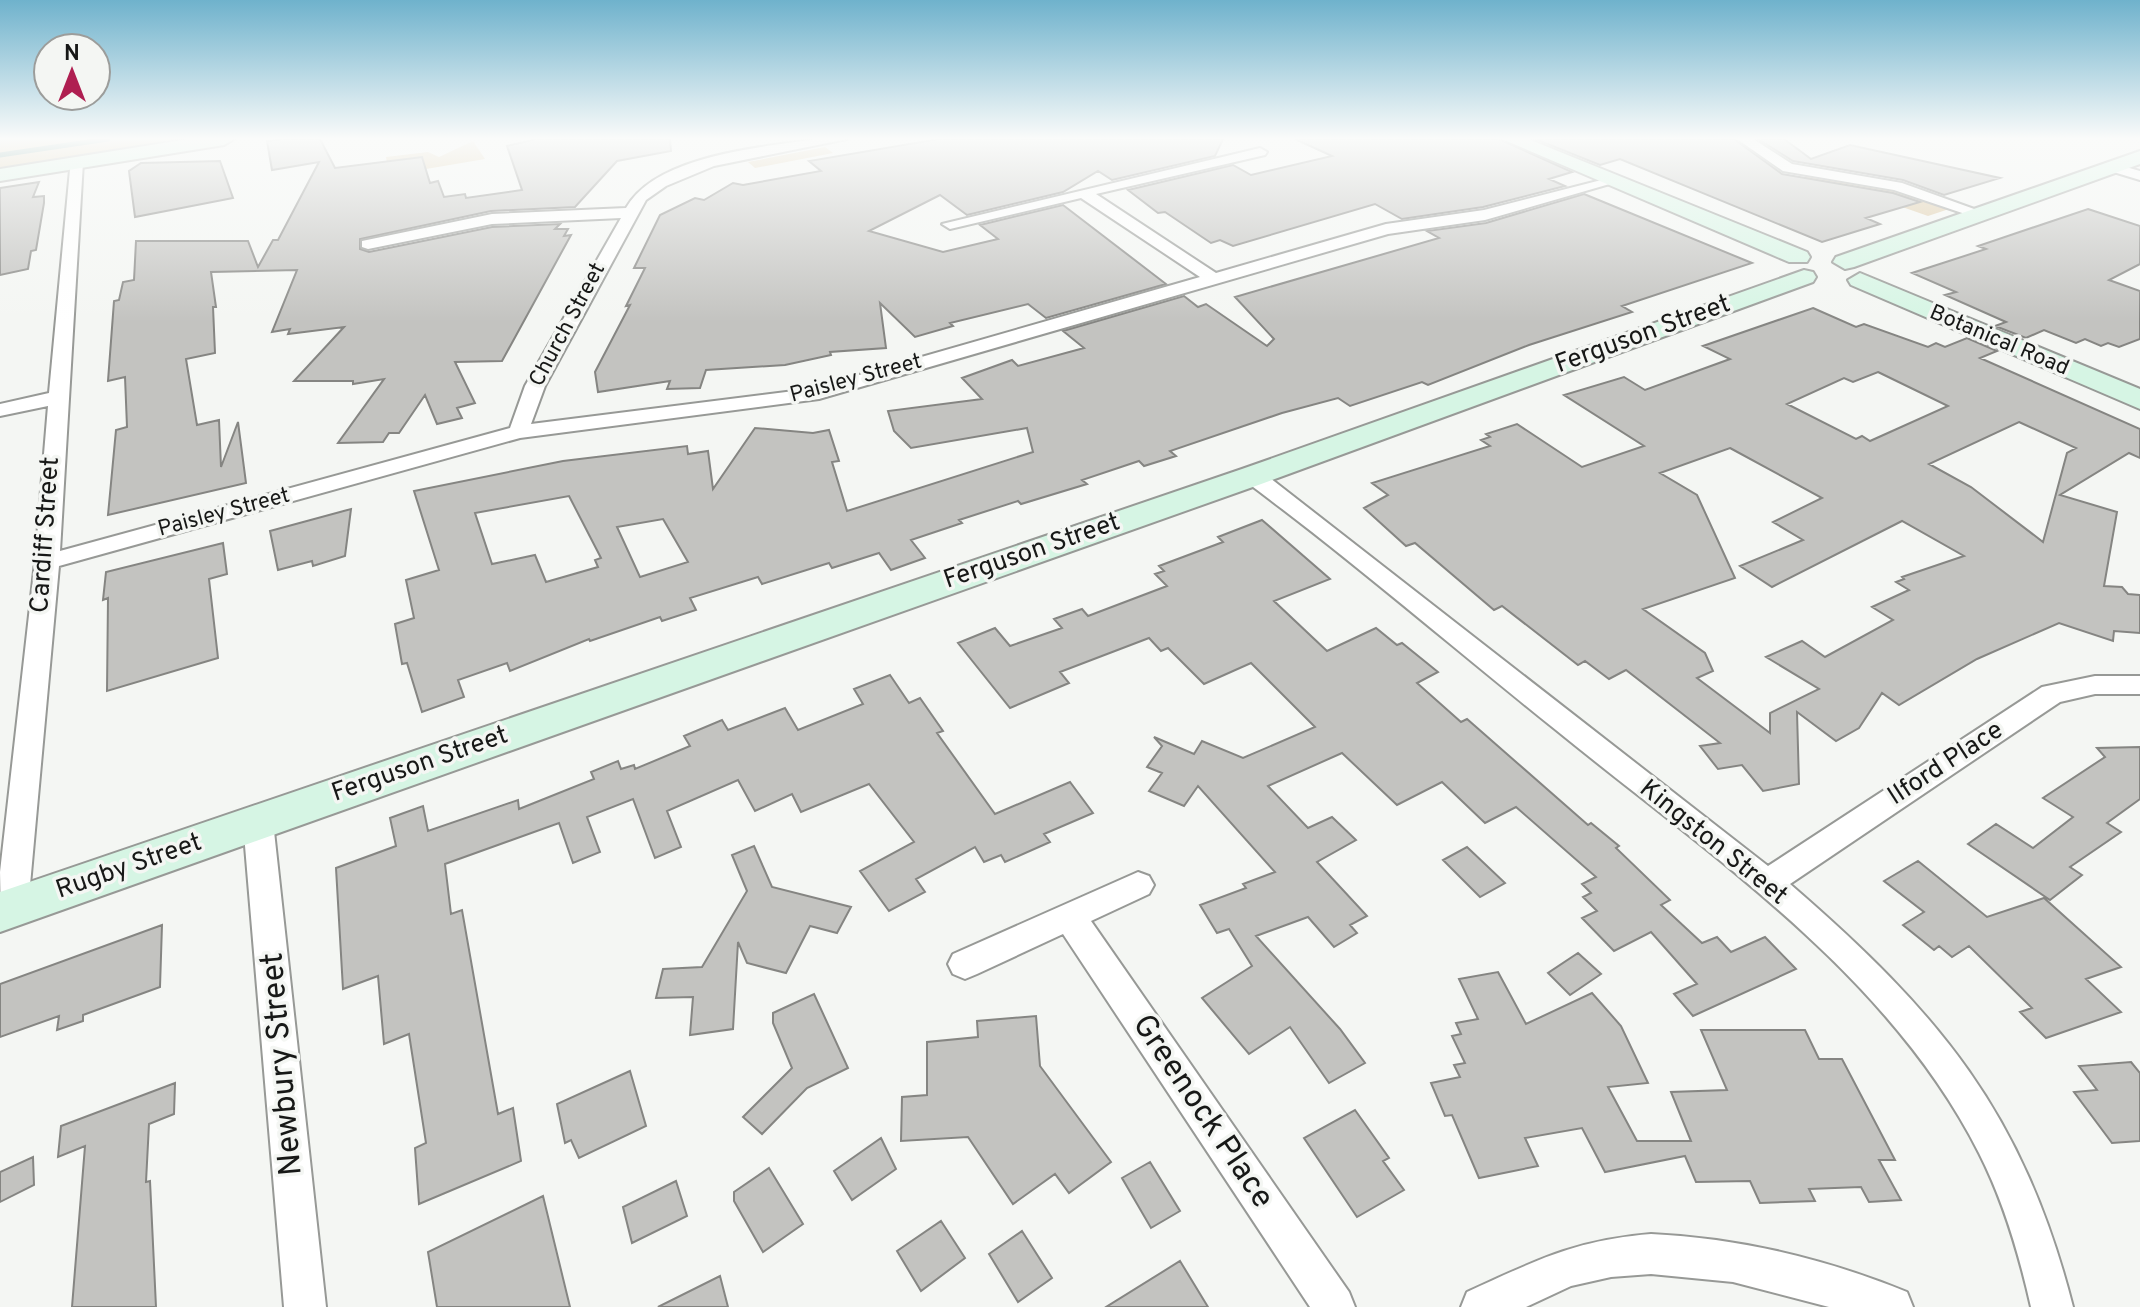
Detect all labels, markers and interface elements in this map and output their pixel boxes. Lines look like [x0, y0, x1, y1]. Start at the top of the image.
north arrow [32, 32, 112, 112]
text: N [64, 41, 80, 68]
street label: Church Street [524, 258, 612, 392]
street label: Ferguson Street [1551, 288, 1735, 382]
street label: Botanical Road [1925, 299, 2073, 383]
street label: Paisley Street [787, 348, 925, 410]
street label: Cardiff Street [24, 456, 68, 614]
street label: Paisley Street [155, 482, 293, 544]
street label: Ferguson Street [940, 506, 1124, 598]
street label: Ilford Place [1882, 714, 2010, 814]
street label: Ferguson Street [328, 719, 512, 811]
street label: Kingston Street [1632, 773, 1794, 913]
street label: Rugby Street [52, 827, 206, 907]
street label: Newbury Street [253, 951, 313, 1177]
street label: Greenock Place [1122, 1007, 1282, 1217]

